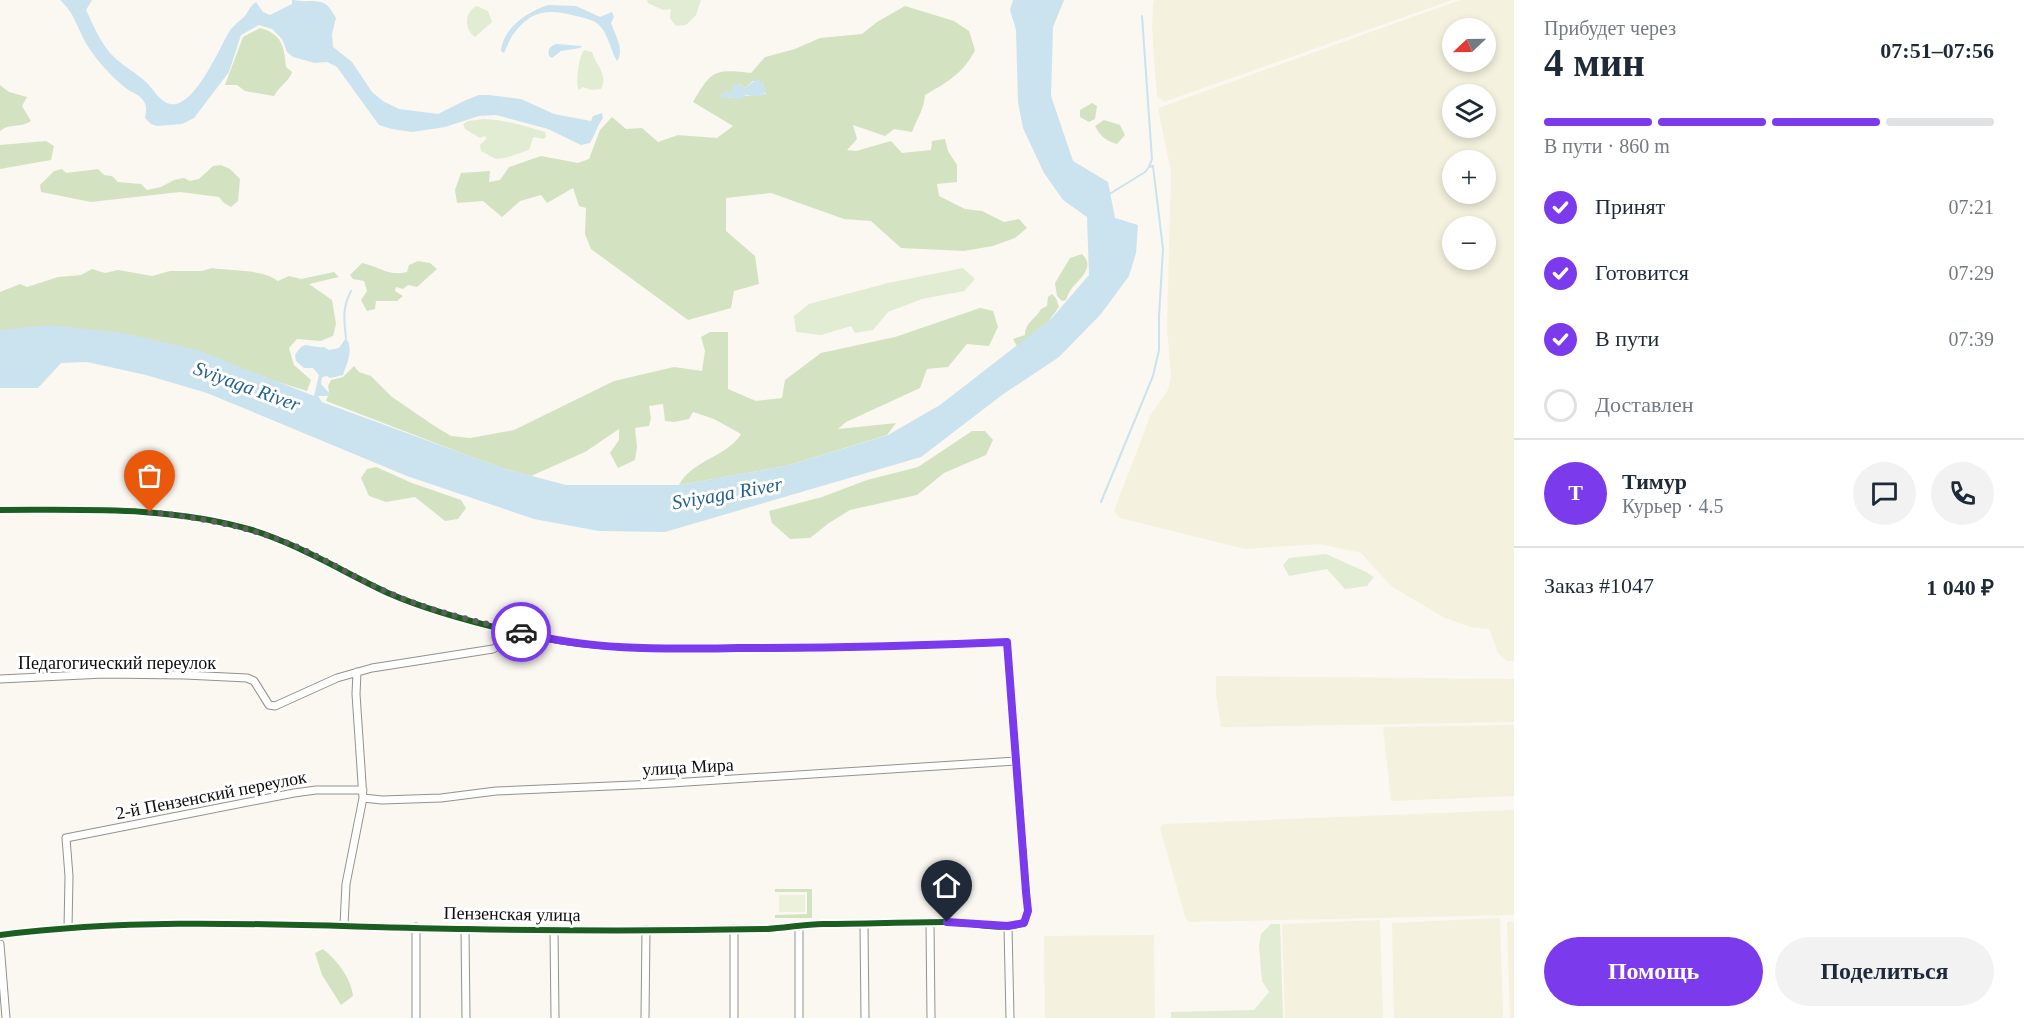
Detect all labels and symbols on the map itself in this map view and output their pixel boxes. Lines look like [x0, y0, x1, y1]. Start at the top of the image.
north arrow [1442, 18, 1496, 72]
water label: Sviyaga River [190, 357, 303, 416]
pin [124, 450, 175, 512]
water label: Sviyaga River [670, 472, 784, 515]
courier [491, 602, 551, 662]
street label: Педагогический переулок [18, 653, 216, 673]
street label: улица Мира [642, 755, 734, 779]
street label: 2-й Пензенский переулок [114, 767, 308, 823]
pin [921, 860, 972, 922]
street label: Пензенская улица [443, 903, 581, 925]

